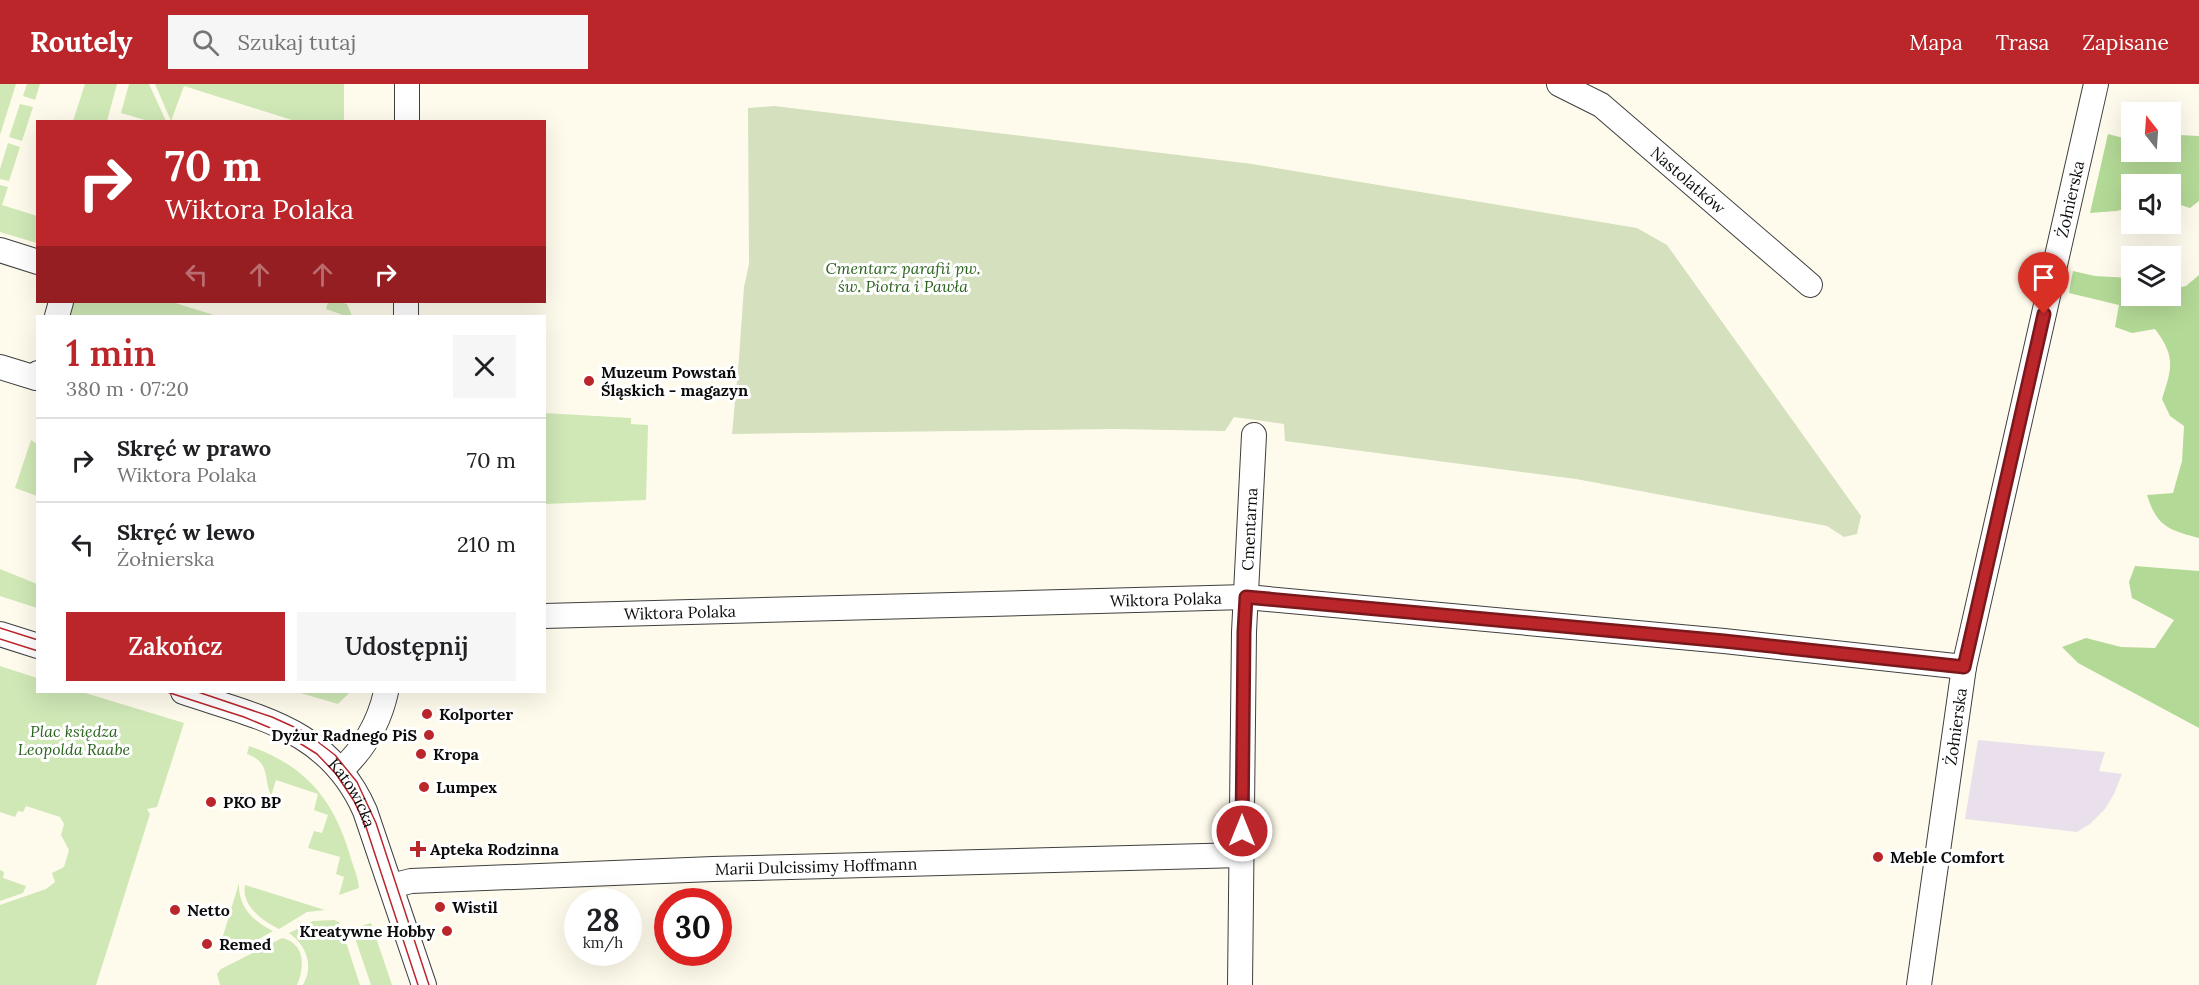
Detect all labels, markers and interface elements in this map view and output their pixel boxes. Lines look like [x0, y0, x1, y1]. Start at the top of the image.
search box [168, 15, 588, 69]
text: Routely [30, 24, 132, 60]
icon: search [189, 26, 222, 59]
text: Szukaj tutaj [237, 28, 356, 56]
text: Mapa [1909, 29, 1963, 56]
text: Trasa [1996, 29, 2049, 56]
text: Zapisane [2082, 29, 2169, 56]
north arrow [2121, 102, 2181, 162]
map controls [2121, 102, 2181, 306]
text: 70 m [165, 139, 261, 193]
street label: Nastolatków [1647, 142, 1730, 218]
icon: right [66, 144, 144, 222]
street label: Żołnierska [2052, 159, 2088, 239]
button: sound [2121, 174, 2181, 234]
text: Wiktora Polaka [165, 192, 354, 226]
button: layers [2121, 246, 2181, 306]
pin [2018, 252, 2069, 314]
icon: left [180, 258, 213, 291]
icon: ahead [243, 258, 276, 291]
icon: ahead [306, 258, 339, 291]
icon: right [369, 258, 402, 291]
park label: Cmentarz parafii pw. św. Piotra i Pawła [826, 258, 980, 296]
icon: arrive [2027, 261, 2060, 294]
text: 1 min [66, 330, 156, 376]
button: close [453, 335, 516, 398]
place label: Muzeum Powstań Śląskich - magazyn [601, 362, 748, 400]
marker: Muzeum Powstań Śląskich - magazyn [582, 374, 596, 388]
text: 380 m · 07:20 [66, 376, 189, 401]
text: Skręć w prawo [117, 434, 271, 462]
icon: right [66, 444, 99, 477]
text: 70 m [467, 446, 516, 474]
text: Wiktora Polaka [117, 462, 257, 487]
street label: Cmentarna [1237, 487, 1261, 571]
text: Skręć w lewo [117, 518, 255, 546]
icon: left [66, 528, 99, 561]
text: 210 m [457, 530, 516, 558]
text: Żołnierska [117, 546, 215, 571]
street label: Wiktora Polaka [1109, 588, 1222, 611]
street label: Wiktora Polaka [624, 601, 736, 624]
button: Zakończ [66, 612, 285, 681]
button: Udostępnij [297, 612, 516, 681]
street label: Żołnierska [1940, 687, 1971, 767]
place label: Kolporter [439, 704, 513, 724]
marker: Kolporter [420, 707, 434, 721]
park label: Plac księdza Leopolda Raabe [18, 721, 131, 759]
place label: Dyżur Radnego PiS [271, 725, 417, 745]
marker: Dyżur Radnego PiS [422, 728, 436, 742]
place label: Kropa [433, 744, 480, 764]
marker: Kropa [414, 747, 428, 761]
street label: Katowicka [324, 754, 380, 830]
place label: Lumpex [436, 777, 497, 797]
marker: Lumpex [417, 780, 431, 794]
place label: PKO BP [223, 792, 281, 812]
marker: PKO BP [204, 795, 218, 809]
position arrow [1210, 799, 1274, 863]
place label: Apteka Rodzinna [430, 839, 560, 859]
marker: Apteka Rodzinna [411, 842, 425, 856]
place label: Meble Comfort [1890, 847, 2005, 867]
marker: Meble Comfort [1871, 850, 1885, 864]
street label: Marii Dulcissimy Hoffmann [715, 854, 918, 879]
speed limit sign: 30 [654, 888, 732, 966]
place label: Wistil [452, 897, 498, 917]
place label: Netto [187, 900, 230, 920]
marker: Wistil [433, 900, 447, 914]
text: 28 [586, 901, 620, 939]
marker: Netto [168, 903, 182, 917]
place label: Kreatywne Hobby [299, 921, 435, 941]
marker: Kreatywne Hobby [440, 924, 454, 938]
text: km/h [583, 933, 623, 952]
place label: Remed [219, 934, 272, 954]
marker: Remed [200, 937, 214, 951]

